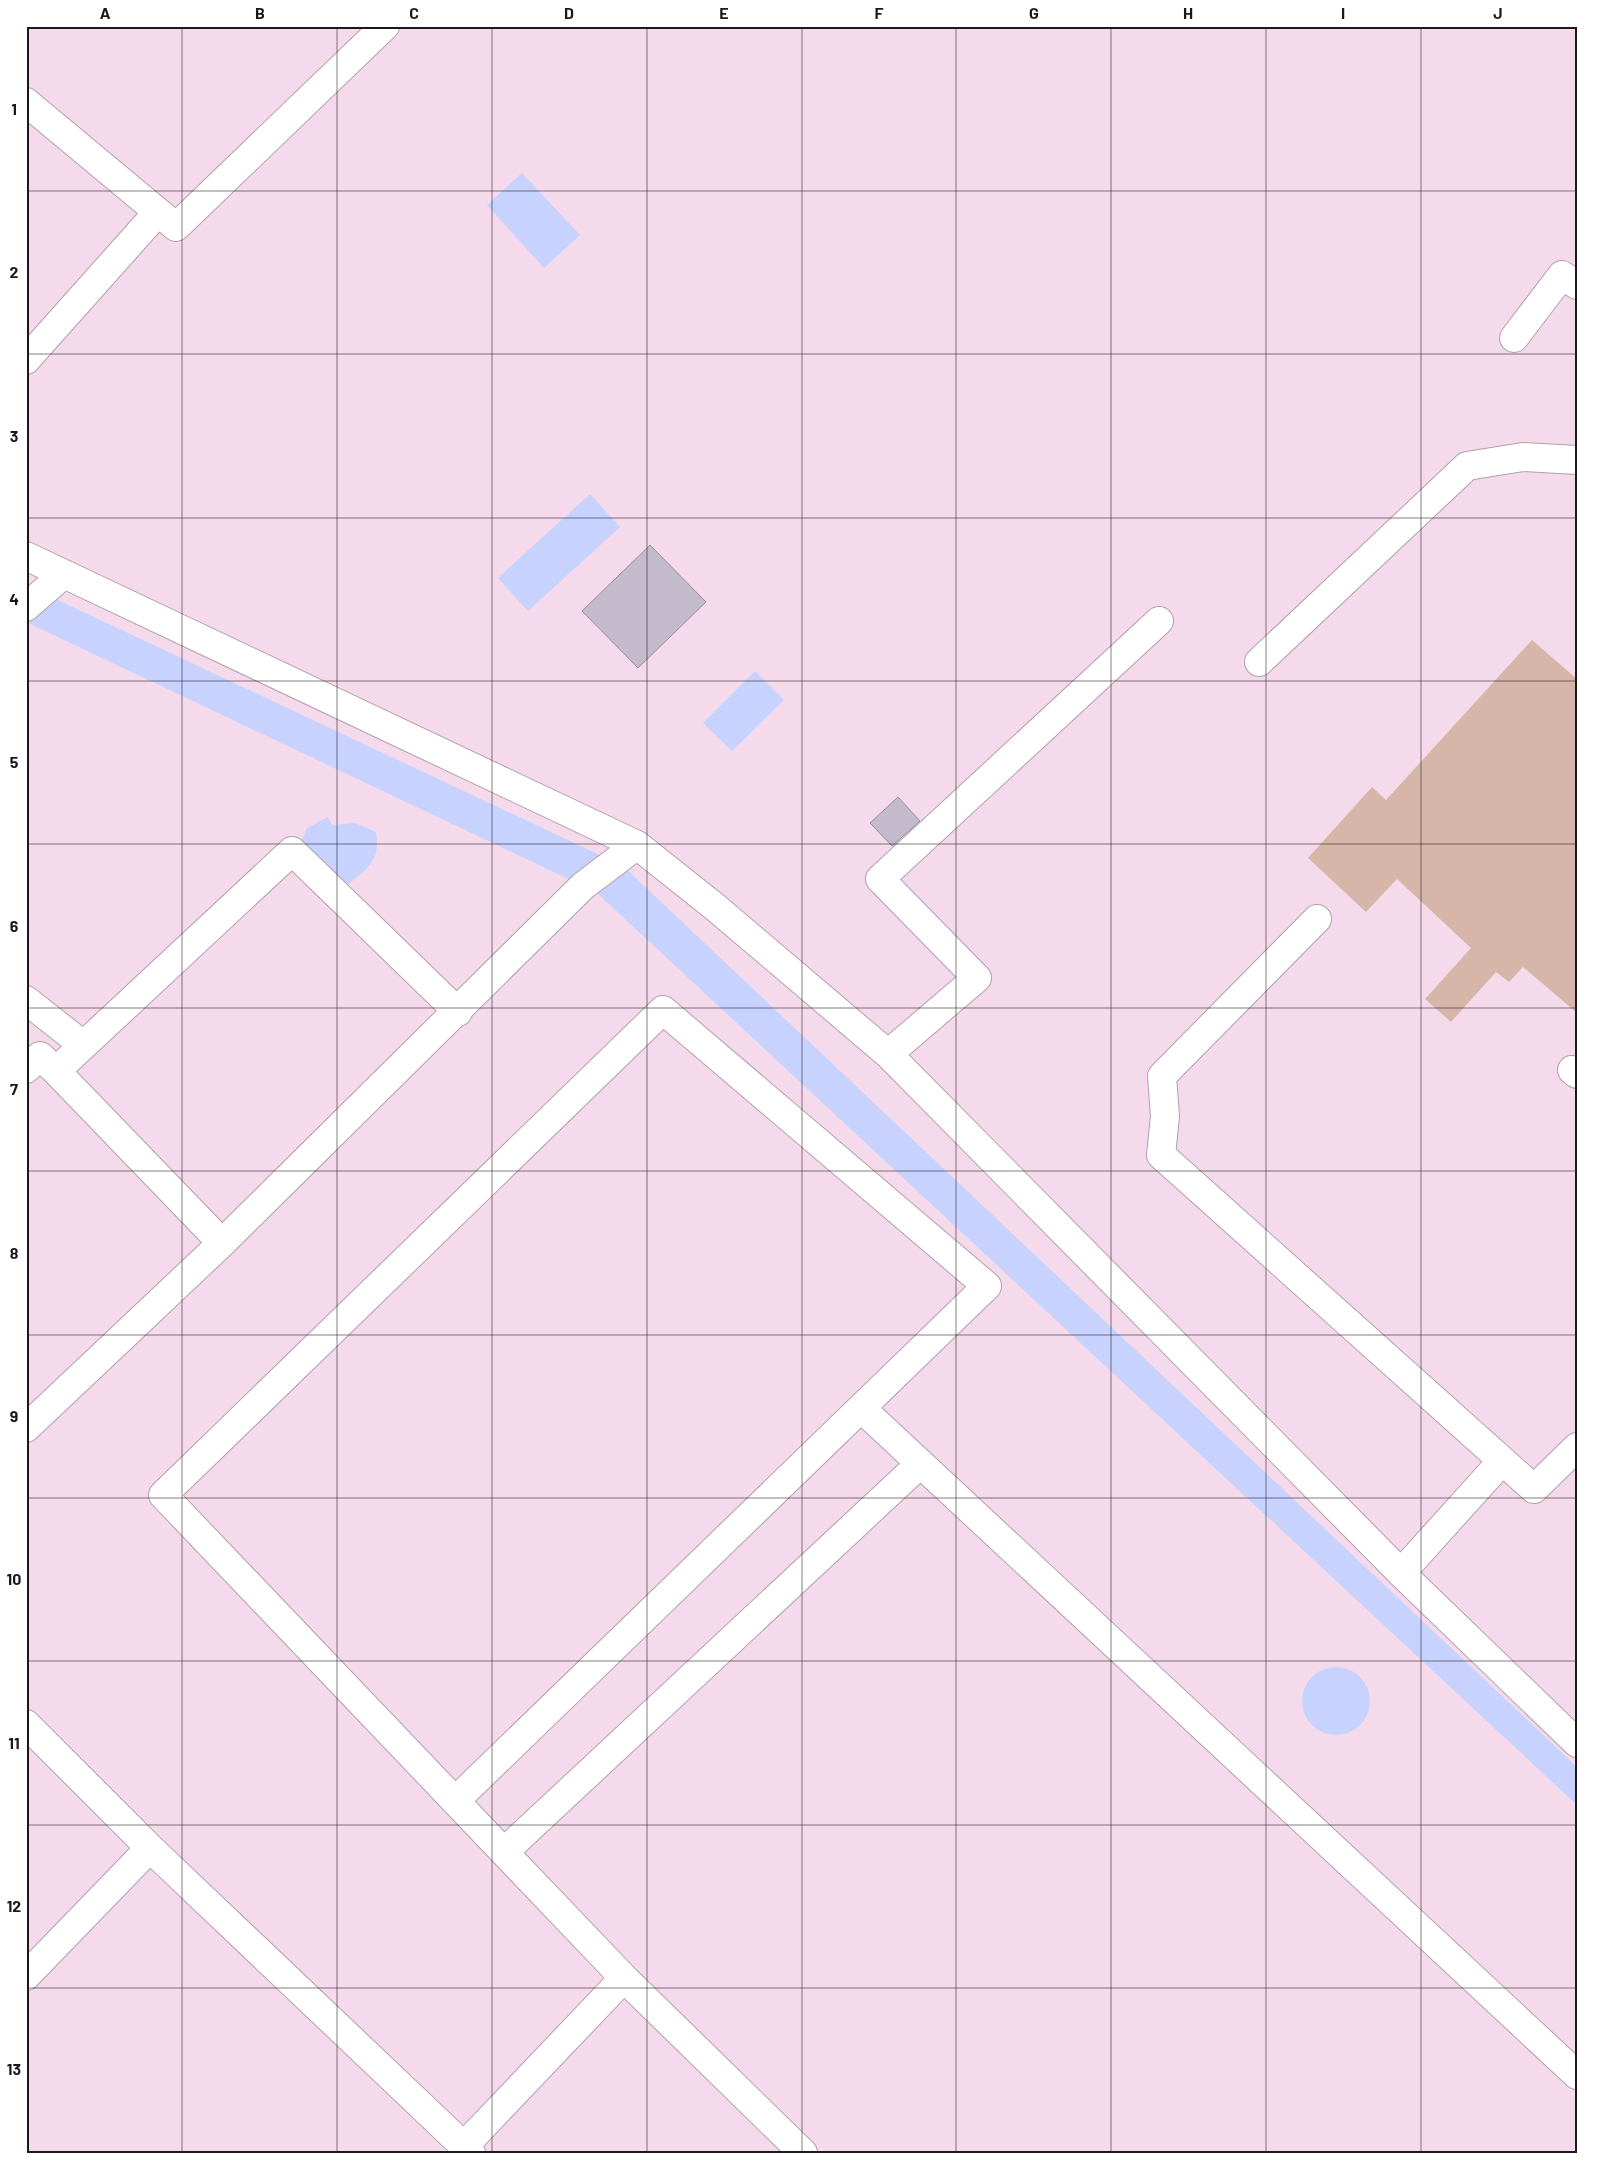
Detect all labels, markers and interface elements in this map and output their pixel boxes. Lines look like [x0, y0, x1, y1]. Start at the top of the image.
text: A [100, 3, 111, 22]
text: B [255, 3, 265, 22]
text: C [409, 3, 419, 22]
text: D [564, 3, 574, 22]
text: E [719, 3, 729, 22]
text: F [875, 3, 884, 22]
text: G [1029, 3, 1039, 22]
text: H [1183, 3, 1193, 22]
text: I [1341, 3, 1345, 22]
text: J [1493, 3, 1503, 22]
text: 1 [11, 99, 17, 118]
text: 2 [10, 262, 19, 281]
text: 3 [10, 426, 18, 445]
text: 4 [9, 589, 19, 608]
text: 5 [10, 752, 19, 771]
text: 6 [10, 916, 19, 935]
text: 7 [10, 1079, 18, 1098]
text: 8 [10, 1243, 19, 1262]
text: 9 [10, 1406, 18, 1425]
text: 10 [7, 1569, 21, 1588]
text: 11 [8, 1733, 20, 1752]
text: 12 [7, 1896, 21, 1915]
text: 13 [7, 2059, 21, 2078]

